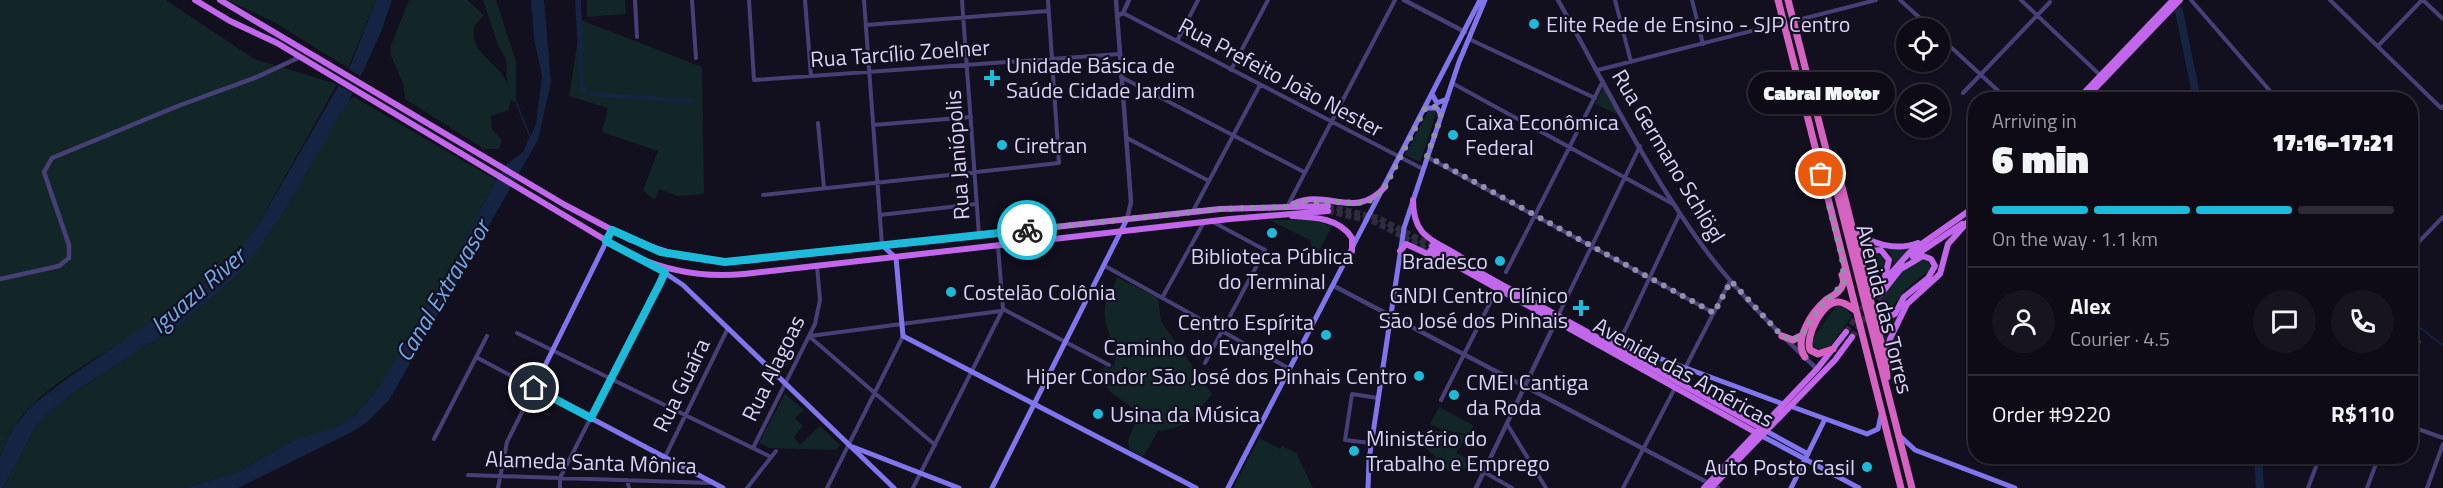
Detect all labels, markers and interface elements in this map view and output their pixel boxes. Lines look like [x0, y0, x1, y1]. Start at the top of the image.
place label: Elite Rede de Ensino - SJP Centro [1546, 7, 1850, 41]
street label: Rua Prefeito João Nester [1173, 9, 1390, 146]
marker: Elite Rede de Ensino - SJP Centro [1527, 17, 1541, 31]
map controls [1896, 18, 1950, 138]
button: locate [1896, 18, 1950, 72]
street label: Rua Tarcílio Zoelner [809, 30, 991, 76]
place label: Unidade Básica de Saúde Cidade Jardim [1006, 48, 1195, 107]
street label: Rua Germano Schlögl [1604, 63, 1734, 249]
marker: Unidade Básica de Saúde Cidade Jardim [983, 69, 1001, 87]
callout: Cabral Motor [1748, 72, 1894, 114]
text: Cabral Motor [1763, 77, 1880, 108]
button: layers [1896, 84, 1950, 138]
street label: Rua Janiópolis [936, 89, 978, 221]
place label: Caixa Econômica Federal [1465, 105, 1619, 164]
text: Arriving in [1992, 105, 2077, 136]
text: 17:16–17:21 [2272, 126, 2394, 160]
place label: Ciretran [1014, 128, 1087, 162]
marker: Caixa Econômica Federal [1446, 128, 1460, 142]
text: 6 min [1992, 129, 2089, 188]
marker: Ciretran [995, 138, 1009, 152]
pin [1795, 148, 1846, 199]
icon: bag [1804, 157, 1837, 190]
courier [997, 200, 1057, 260]
water label: Canal Extravasor [386, 210, 500, 368]
icon: bike [1011, 214, 1044, 247]
street label: Avenida das Torres [1848, 221, 1922, 397]
text: On the way · 1.1 km [1992, 223, 2158, 254]
marker: Biblioteca Pública do Terminal [1265, 226, 1279, 240]
water label: Iguazu River [142, 237, 255, 342]
place label: Biblioteca Pública do Terminal [1191, 239, 1353, 298]
place label: Bradesco [1402, 244, 1488, 278]
marker: Bradesco [1493, 254, 1507, 268]
place label: Costelão Colônia [963, 275, 1116, 309]
place label: GNDI Centro Clínico São José dos Pinhais [1379, 278, 1568, 337]
marker: Costelão Colônia [944, 285, 958, 299]
text: Alex [2070, 289, 2111, 323]
button: person [1992, 290, 2055, 353]
button: chat [2253, 290, 2316, 353]
button: phone [2331, 290, 2394, 353]
marker: GNDI Centro Clínico São José dos Pinhais [1572, 299, 1590, 317]
place label: Centro Espírita Caminho do Evangelho [1104, 305, 1314, 364]
street label: Avenida das Américas [1587, 308, 1781, 436]
street label: Rua Alagoas [733, 309, 813, 427]
text: Courier · 4.5 [2070, 323, 2170, 354]
marker: Centro Espírita Caminho do Evangelho [1319, 328, 1333, 342]
street label: Rua Guaíra [644, 332, 718, 438]
place label: Hiper Condor São José dos Pinhais Centro [1026, 359, 1407, 393]
pin [508, 362, 559, 413]
place label: CMEI Cantiga da Roda [1466, 365, 1588, 424]
marker: Hiper Condor São José dos Pinhais Centro [1412, 369, 1426, 383]
icon: home [517, 371, 550, 404]
marker: CMEI Cantiga da Roda [1447, 388, 1461, 402]
place label: Usina da Música [1110, 397, 1260, 431]
text: Order #9220 [1992, 397, 2111, 431]
text: R$110 [2331, 397, 2394, 431]
marker: Usina da Música [1091, 407, 1105, 421]
place label: Ministério do Trabalho e Emprego [1366, 421, 1550, 480]
street label: Alameda Santa Mônica [485, 441, 697, 483]
marker: Ministério do Trabalho e Emprego [1347, 444, 1361, 458]
place label: Auto Posto Casil [1704, 450, 1855, 484]
marker: Auto Posto Casil [1860, 460, 1874, 474]

